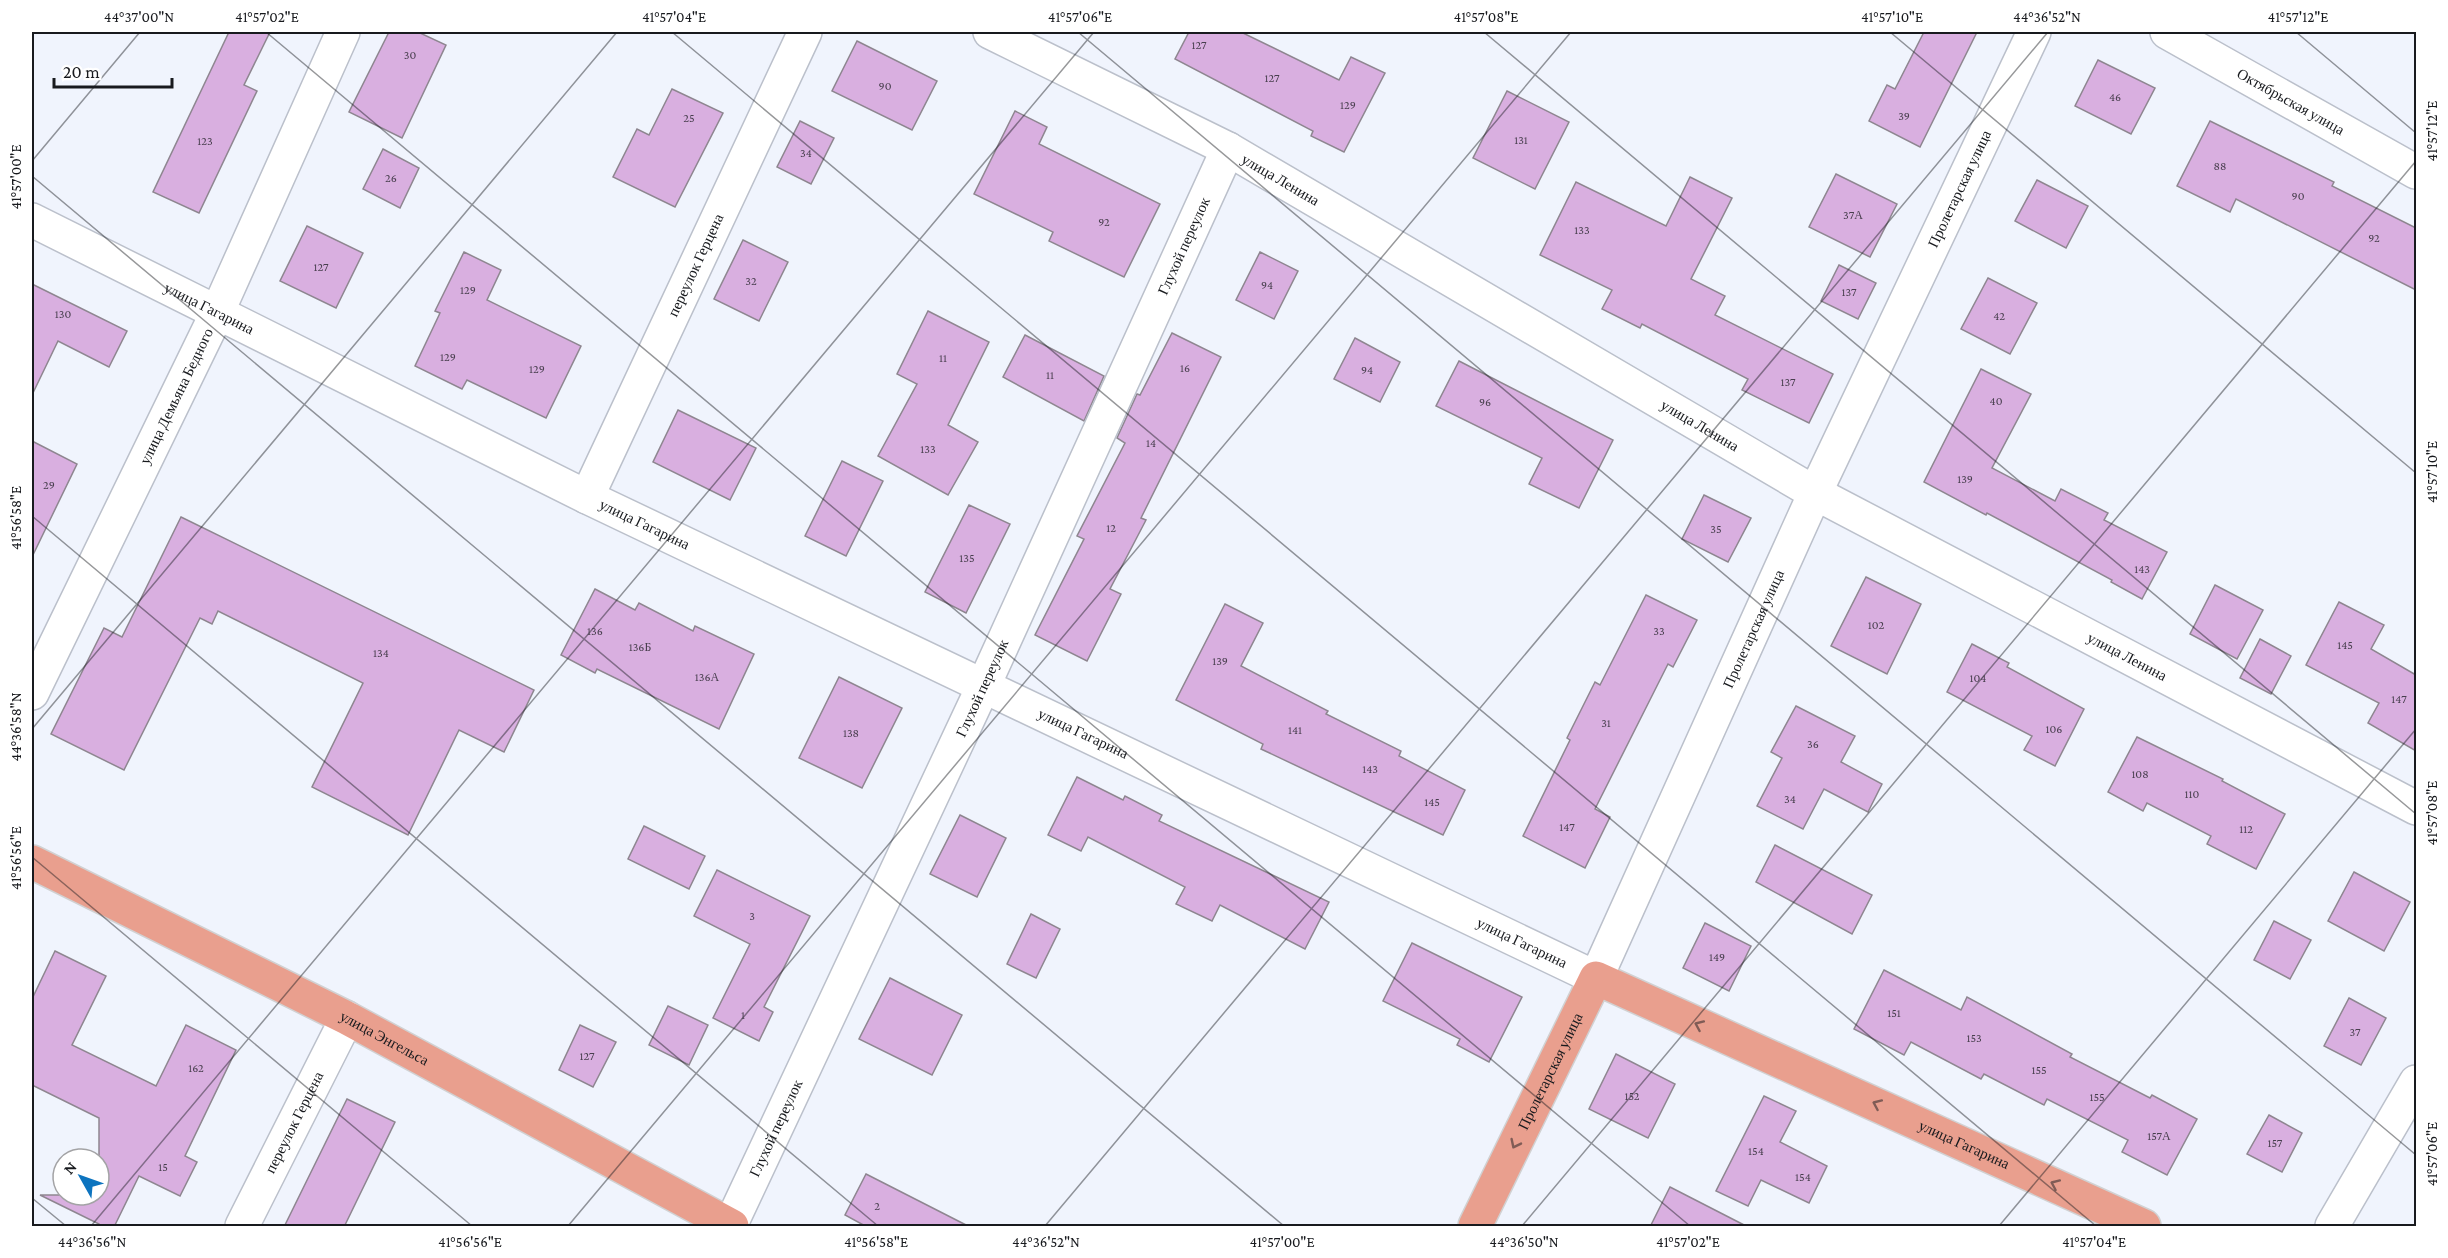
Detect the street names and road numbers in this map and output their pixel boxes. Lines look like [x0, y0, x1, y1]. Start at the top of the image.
street label: Октябрьская улица [2234, 65, 2347, 138]
street label: Пролетарская улица [1925, 127, 1994, 250]
street label: улица Ленина [1239, 151, 1322, 209]
street label: Глухой переулок [1155, 194, 1213, 297]
street label: переулок Герцена [665, 211, 727, 319]
street label: улица Гагарина [162, 279, 257, 338]
street label: улица Демьяна Бедного [137, 326, 216, 467]
street label: улица Ленина [1658, 396, 1742, 455]
street label: улица Гагарина [597, 496, 692, 553]
street label: Пролетарская улица [1720, 567, 1787, 691]
street label: улица Ленина [2085, 629, 2170, 684]
street label: Глухой переулок [953, 636, 1012, 739]
street label: улица Гагарина [1036, 705, 1131, 762]
street label: улица Гагарина [1474, 914, 1570, 971]
street label: улица Энгельса [337, 1008, 432, 1069]
street label: Пролетарская улица [1515, 1010, 1586, 1132]
street label: переулок Герцена [262, 1069, 327, 1176]
street label: Глухой переулок [746, 1076, 806, 1179]
street label: улица Гагарина [1916, 1117, 2012, 1172]

